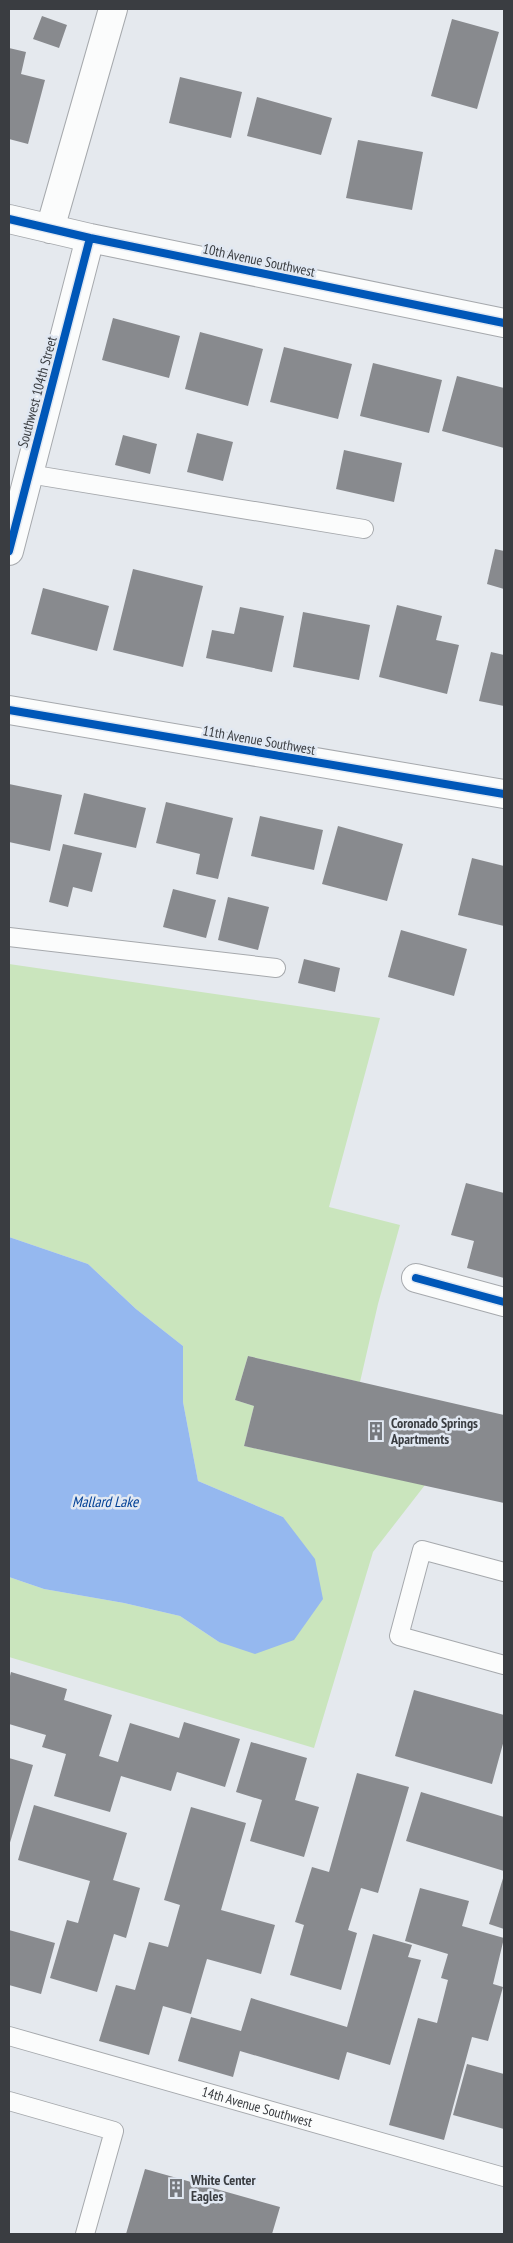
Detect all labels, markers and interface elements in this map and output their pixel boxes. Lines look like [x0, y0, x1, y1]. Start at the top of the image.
street label: 10th Avenue Southwest [201, 239, 317, 281]
street label: Southwest 104th Street [13, 334, 61, 450]
street label: 11th Avenue Southwest [201, 721, 317, 759]
place label: Coronado Springs Apartments [390, 1414, 478, 1448]
building icon: Coronado Springs Apartments [365, 1420, 387, 1442]
water label: Mallard Lake [72, 1492, 139, 1511]
street label: 14th Avenue Southwest [200, 2082, 315, 2131]
place label: White Center Eagles [190, 2171, 257, 2205]
building icon: White Center Eagles [165, 2177, 187, 2199]

